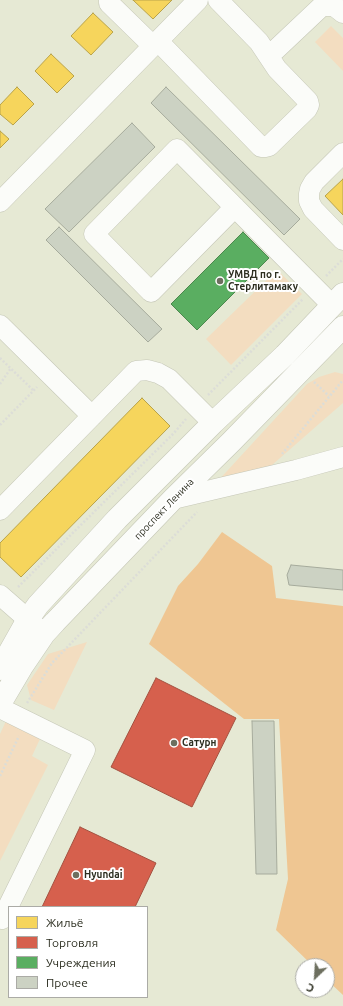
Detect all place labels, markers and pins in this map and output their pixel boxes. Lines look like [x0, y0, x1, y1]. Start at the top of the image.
place label: УМВД по г. Стерлитамаку [228, 269, 298, 292]
marker: УМВД по г. Стерлитамаку [215, 276, 225, 286]
place label: Сатурн [182, 737, 216, 749]
marker: Сатурн [169, 738, 179, 748]
place label: Hyundai [84, 869, 122, 881]
marker: Hyundai [71, 870, 81, 880]

